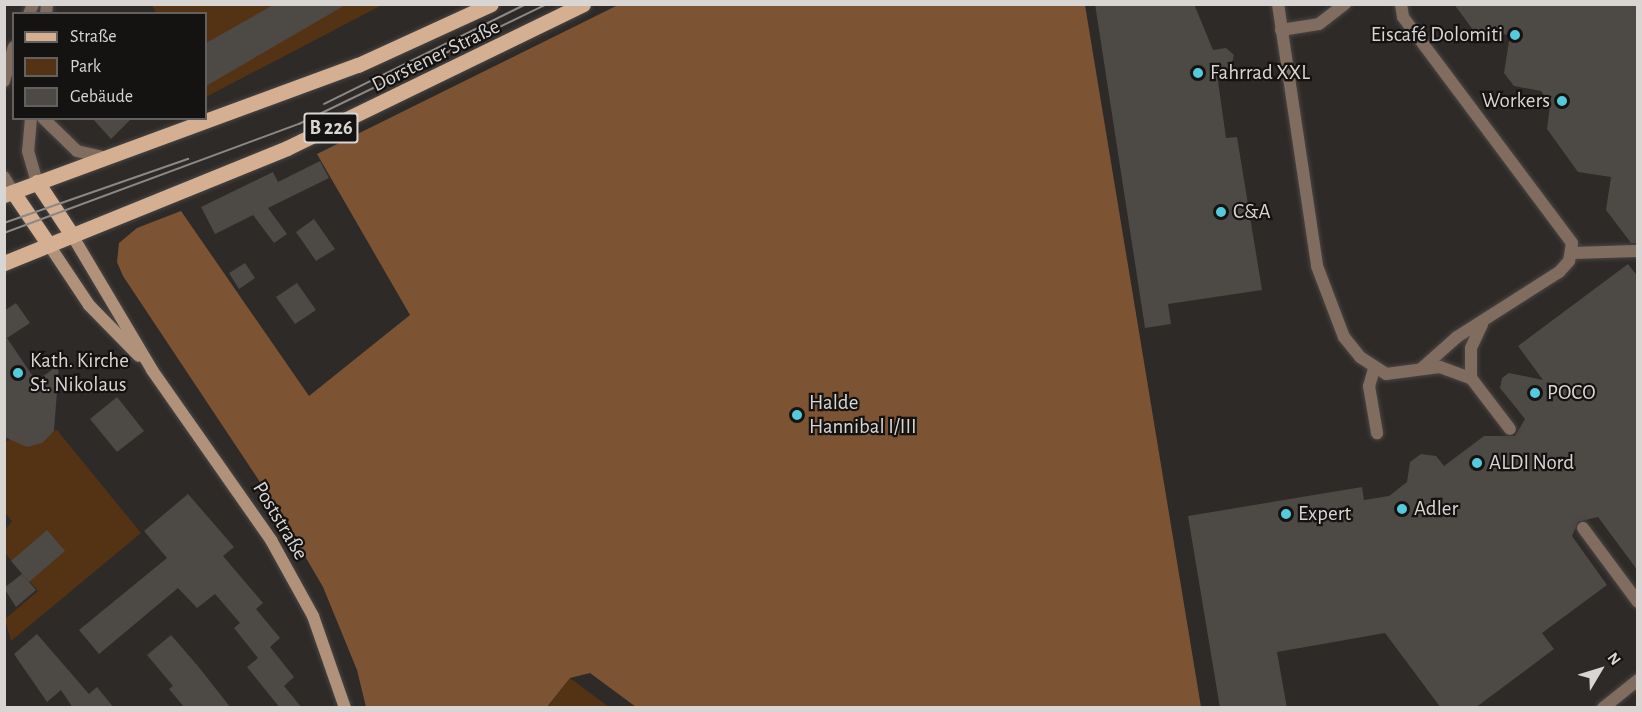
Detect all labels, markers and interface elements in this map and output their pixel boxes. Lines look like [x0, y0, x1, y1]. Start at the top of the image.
legend [12, 12, 207, 120]
street label: Dorstener Straße [368, 14, 504, 98]
place label: Eiscafé Dolomiti [1371, 22, 1503, 48]
text: Straße [70, 28, 116, 46]
marker: Eiscafé Dolomiti [1508, 28, 1522, 42]
text: Park [70, 58, 101, 76]
place label: Fahrrad XXL [1210, 60, 1310, 86]
marker: Fahrrad XXL [1191, 66, 1205, 80]
text: Gebäude [70, 88, 133, 106]
place label: Workers [1482, 88, 1550, 114]
marker: Workers [1555, 94, 1569, 108]
road number: B 226 [302, 111, 360, 145]
place label: C&A [1233, 199, 1271, 225]
marker: C&A [1214, 205, 1228, 219]
place label: Kath. Kirche St. Nikolaus [30, 348, 129, 398]
marker: Kath. Kirche St. Nikolaus [11, 366, 25, 380]
place label: POCO [1547, 380, 1595, 406]
marker: POCO [1528, 386, 1542, 400]
place label: Halde Hannibal I/III [809, 390, 917, 440]
marker: Halde Hannibal I/III [790, 408, 804, 422]
place label: ALDI Nord [1489, 450, 1574, 476]
marker: ALDI Nord [1470, 456, 1484, 470]
street label: Poststraße [247, 477, 313, 565]
place label: Adler [1414, 496, 1458, 522]
place label: Expert [1298, 501, 1351, 527]
marker: Adler [1395, 502, 1409, 516]
marker: Expert [1279, 507, 1293, 521]
north arrow [1570, 640, 1630, 700]
text: N [1604, 650, 1624, 668]

